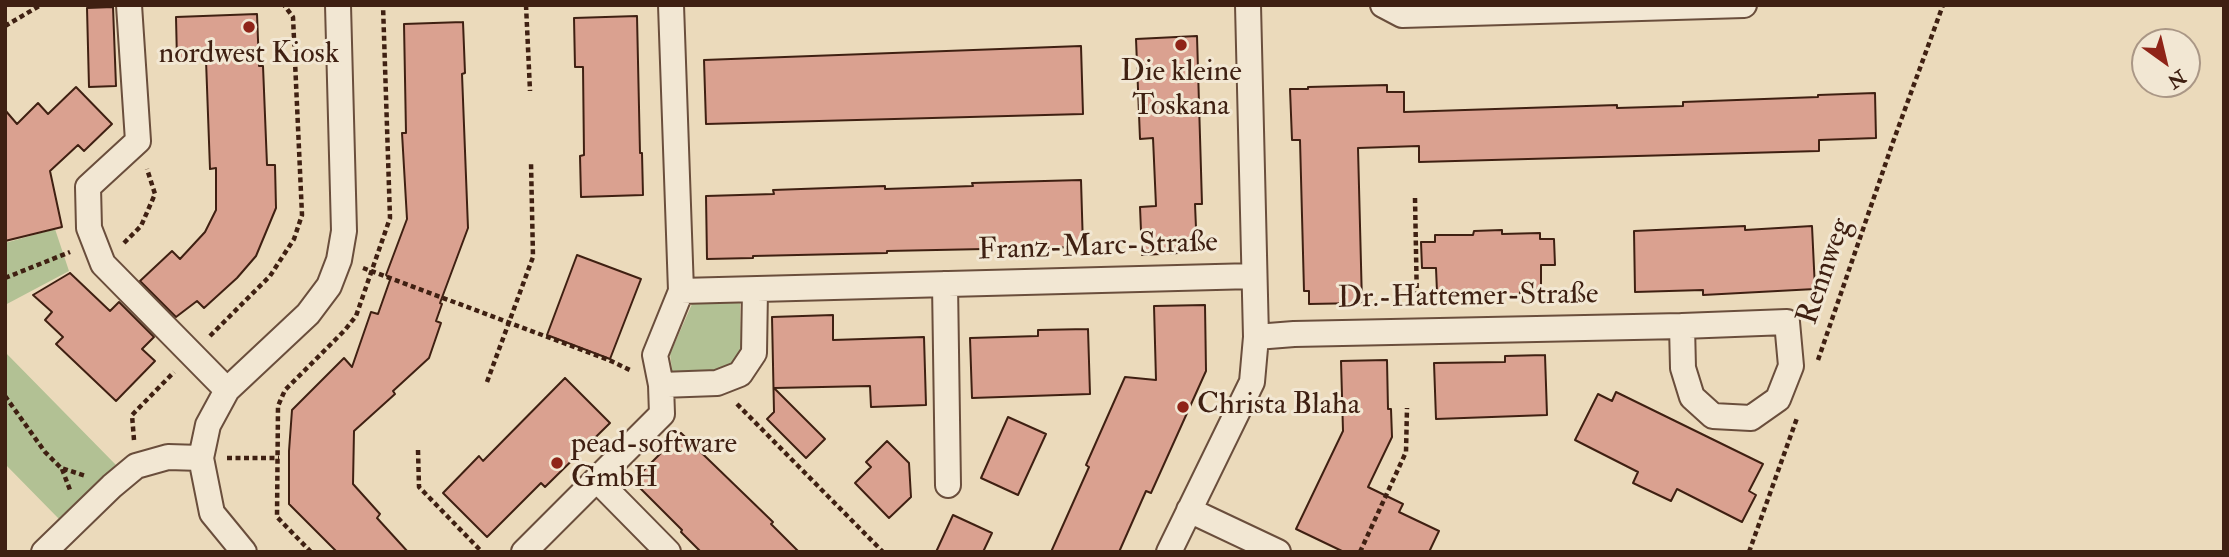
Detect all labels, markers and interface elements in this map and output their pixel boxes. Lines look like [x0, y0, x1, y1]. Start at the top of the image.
marker: nordwest Kiosk [241, 19, 257, 35]
north arrow [2131, 28, 2201, 98]
marker: Die kleine Toskana [1173, 37, 1189, 53]
place label: nordwest Kiosk [159, 38, 339, 74]
place label: Die kleine Toskana [1120, 56, 1242, 126]
text: N [2163, 64, 2190, 93]
street label: Rennweg [1791, 214, 1861, 330]
street label: Franz-Marc-Straße [977, 226, 1219, 270]
street label: Dr.-Hattemer-Straße [1337, 278, 1599, 318]
place label: Christa Blaha [1197, 389, 1360, 425]
marker: Christa Blaha [1175, 399, 1191, 415]
place label: pead-software GmbH [571, 428, 737, 498]
marker: pead-software GmbH [549, 455, 565, 471]

